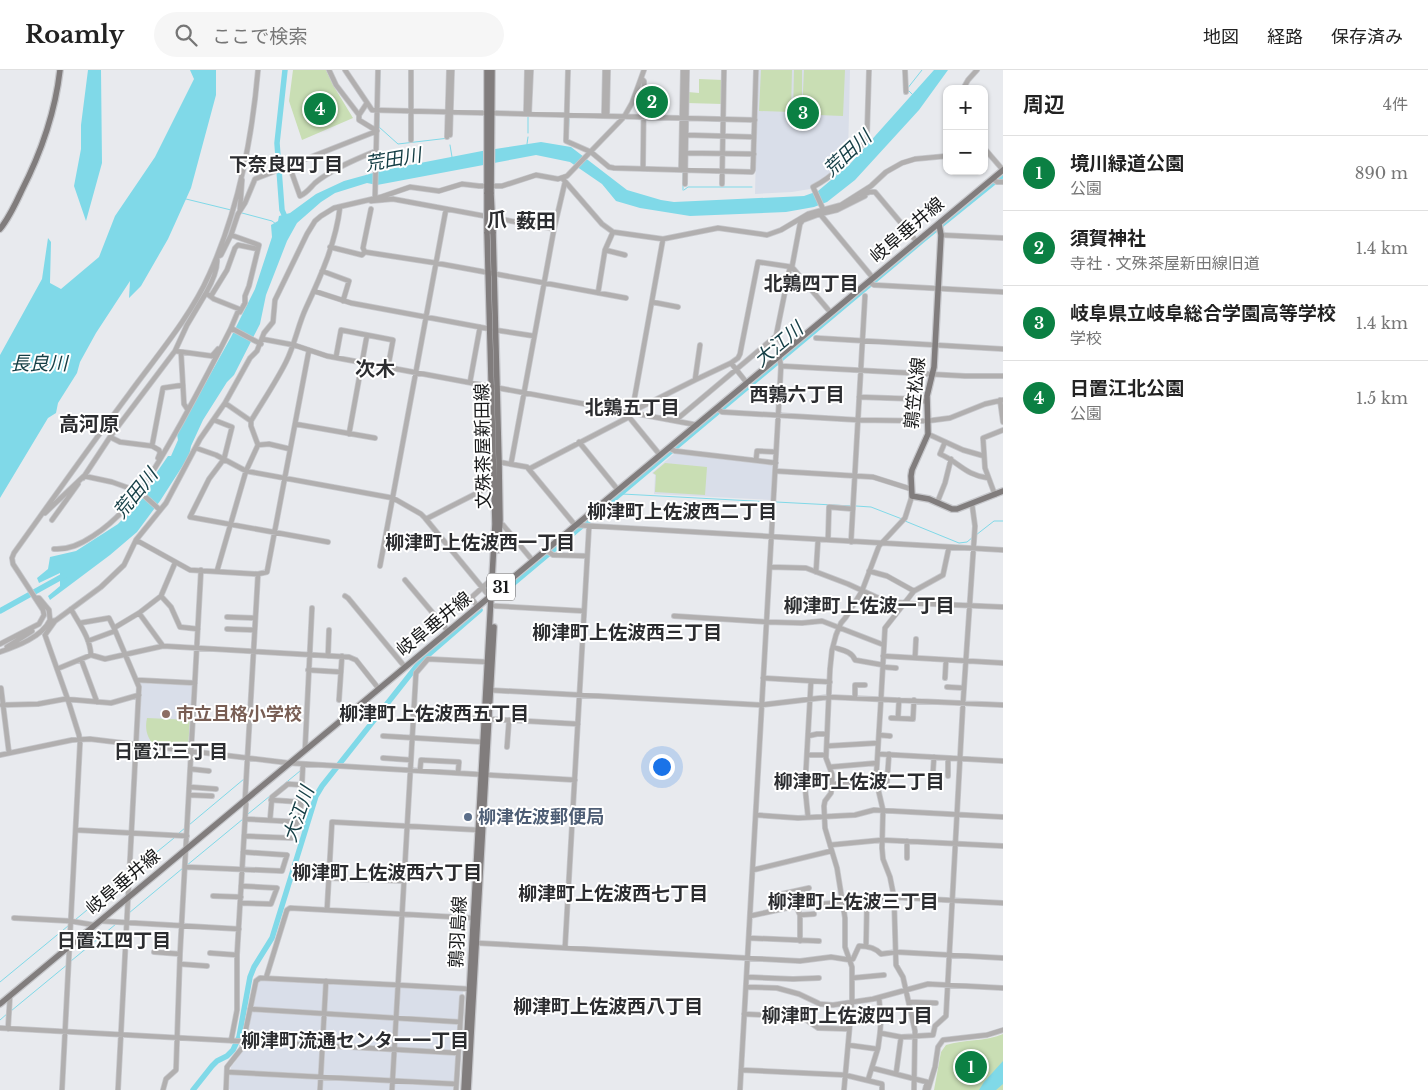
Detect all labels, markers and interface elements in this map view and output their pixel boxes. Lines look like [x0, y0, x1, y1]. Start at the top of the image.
search box [154, 12, 504, 57]
text: Roamly [25, 20, 124, 49]
icon: search [172, 21, 200, 49]
text: ここで検索 [212, 25, 307, 48]
text: 地図 [1203, 26, 1239, 48]
text: 経路 [1267, 26, 1303, 48]
text: 保存済み [1331, 26, 1403, 48]
pin: 2 [636, 83, 668, 121]
map controls [943, 85, 988, 175]
button: + [943, 85, 988, 130]
pin: 4 [304, 90, 336, 128]
text: 周辺 [1023, 92, 1065, 118]
pin: 3 [787, 94, 819, 132]
text: 4件 [1383, 94, 1408, 114]
water label: 荒田川 [819, 124, 877, 181]
button: − [943, 130, 988, 175]
water label: 荒田川 [363, 143, 425, 176]
text: 境川緑道公園 [1070, 152, 1184, 175]
district label: 下奈良四丁目 [229, 153, 343, 176]
text: 1 [1036, 163, 1042, 183]
text: 890 m [1355, 163, 1408, 183]
text: 公園 [1070, 178, 1102, 198]
street label: 岐阜垂井線 [865, 193, 949, 267]
district label: 爪 [487, 207, 507, 231]
district label: 薮田 [516, 209, 556, 233]
text: 須賀神社 [1070, 227, 1146, 250]
text: 2 [1034, 238, 1044, 258]
text: 1.4 km [1356, 238, 1408, 258]
text: 寺社 · 文殊茶屋新田線旧道 [1070, 253, 1260, 273]
district label: 北鶉四丁目 [763, 272, 859, 295]
text: 岐阜県立岐阜総合学園高等学校 [1070, 302, 1336, 325]
text: 3 [1034, 313, 1044, 333]
text: 1.4 km [1356, 313, 1408, 333]
water label: 大江川 [749, 316, 809, 372]
text: 学校 [1070, 328, 1102, 348]
water label: 長良川 [10, 352, 69, 375]
street label: 鶉笠松線 [900, 356, 930, 430]
district label: 次木 [355, 357, 395, 381]
text: 日置江北公園 [1070, 377, 1184, 400]
street label: 文殊茶屋新田線 [471, 383, 495, 509]
district label: 西鶉六丁目 [749, 383, 845, 406]
text: 4 [1034, 388, 1044, 408]
text: 1.5 km [1356, 388, 1408, 408]
district label: 北鶉五丁目 [584, 396, 680, 419]
text: 公園 [1070, 403, 1102, 423]
district label: 高河原 [59, 412, 119, 436]
water label: 荒田川 [109, 462, 164, 523]
district label: 柳津町上佐波西二丁目 [587, 500, 777, 523]
district label: 柳津町上佐波西一丁目 [385, 531, 575, 554]
road number: 31 [487, 574, 515, 600]
street label: 岐阜垂井線 [392, 587, 476, 661]
district label: 柳津町上佐波一丁目 [783, 594, 955, 617]
district label: 柳津町上佐波西三丁目 [532, 621, 722, 644]
district label: 柳津町上佐波西五丁目 [339, 702, 529, 725]
place label: 市立且格小学校 [176, 703, 302, 725]
marker: 市立且格小学校 [160, 708, 172, 720]
district label: 日置江三丁目 [114, 740, 228, 763]
your location [649, 754, 675, 780]
district label: 柳津町上佐波二丁目 [773, 770, 945, 793]
water label: 大江川 [278, 782, 319, 845]
place label: 柳津佐波郵便局 [478, 806, 604, 828]
marker: 柳津佐波郵便局 [462, 811, 474, 823]
street label: 岐阜垂井線 [81, 845, 165, 919]
district label: 柳津町上佐波西六丁目 [292, 861, 482, 884]
district label: 柳津町上佐波西七丁目 [518, 882, 708, 905]
district label: 柳津町上佐波三丁目 [767, 890, 939, 913]
street label: 鶉羽島線 [445, 895, 471, 969]
district label: 日置江四丁目 [57, 929, 171, 952]
district label: 柳津町上佐波西八丁目 [513, 995, 703, 1018]
district label: 柳津町上佐波四丁目 [761, 1004, 933, 1027]
district label: 柳津町流通センター一丁目 [241, 1029, 469, 1052]
pin: 1 [955, 1048, 987, 1086]

